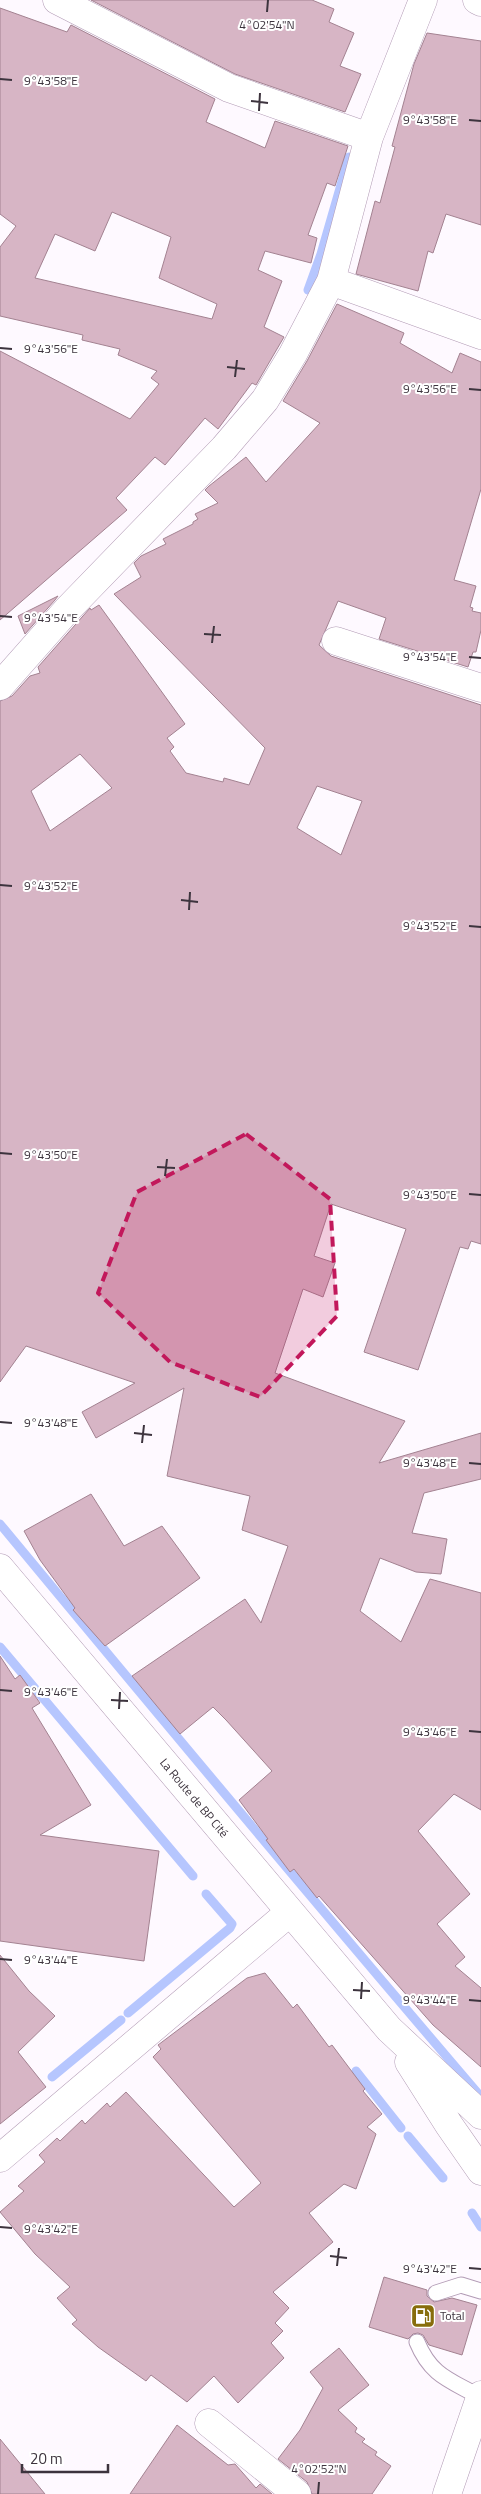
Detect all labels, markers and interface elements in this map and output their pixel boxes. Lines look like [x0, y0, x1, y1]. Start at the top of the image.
text: 4°02'54"N [239, 15, 295, 34]
text: 9°43'58"E [24, 71, 78, 90]
text: 9°43'58"E [403, 110, 457, 129]
text: 9°43'56"E [24, 339, 78, 358]
text: 9°43'56"E [403, 379, 457, 398]
text: 9°43'54"E [24, 608, 78, 627]
text: 9°43'54"E [403, 647, 457, 666]
text: 9°43'52"E [24, 876, 78, 895]
text: 9°43'52"E [403, 916, 457, 935]
text: 9°43'50"E [24, 1145, 78, 1164]
text: 9°43'50"E [403, 1185, 457, 1204]
text: 9°43'48"E [24, 1413, 78, 1432]
text: 9°43'48"E [403, 1453, 457, 1472]
text: 9°43'46"E [24, 1682, 78, 1701]
text: 9°43'46"E [403, 1722, 457, 1741]
street label: La Route de BP Cité [155, 1754, 233, 1842]
text: 9°43'44"E [24, 1950, 78, 1969]
text: 9°43'44"E [403, 1990, 457, 2009]
text: 9°43'42"E [24, 2219, 78, 2238]
text: 9°43'42"E [403, 2259, 457, 2278]
fuel station icon: Total [410, 2303, 436, 2329]
place label: Total [440, 2306, 465, 2325]
scale bar [22, 2442, 109, 2474]
text: 20 m [30, 2447, 63, 2470]
text: 4°02'52"N [291, 2459, 347, 2478]

